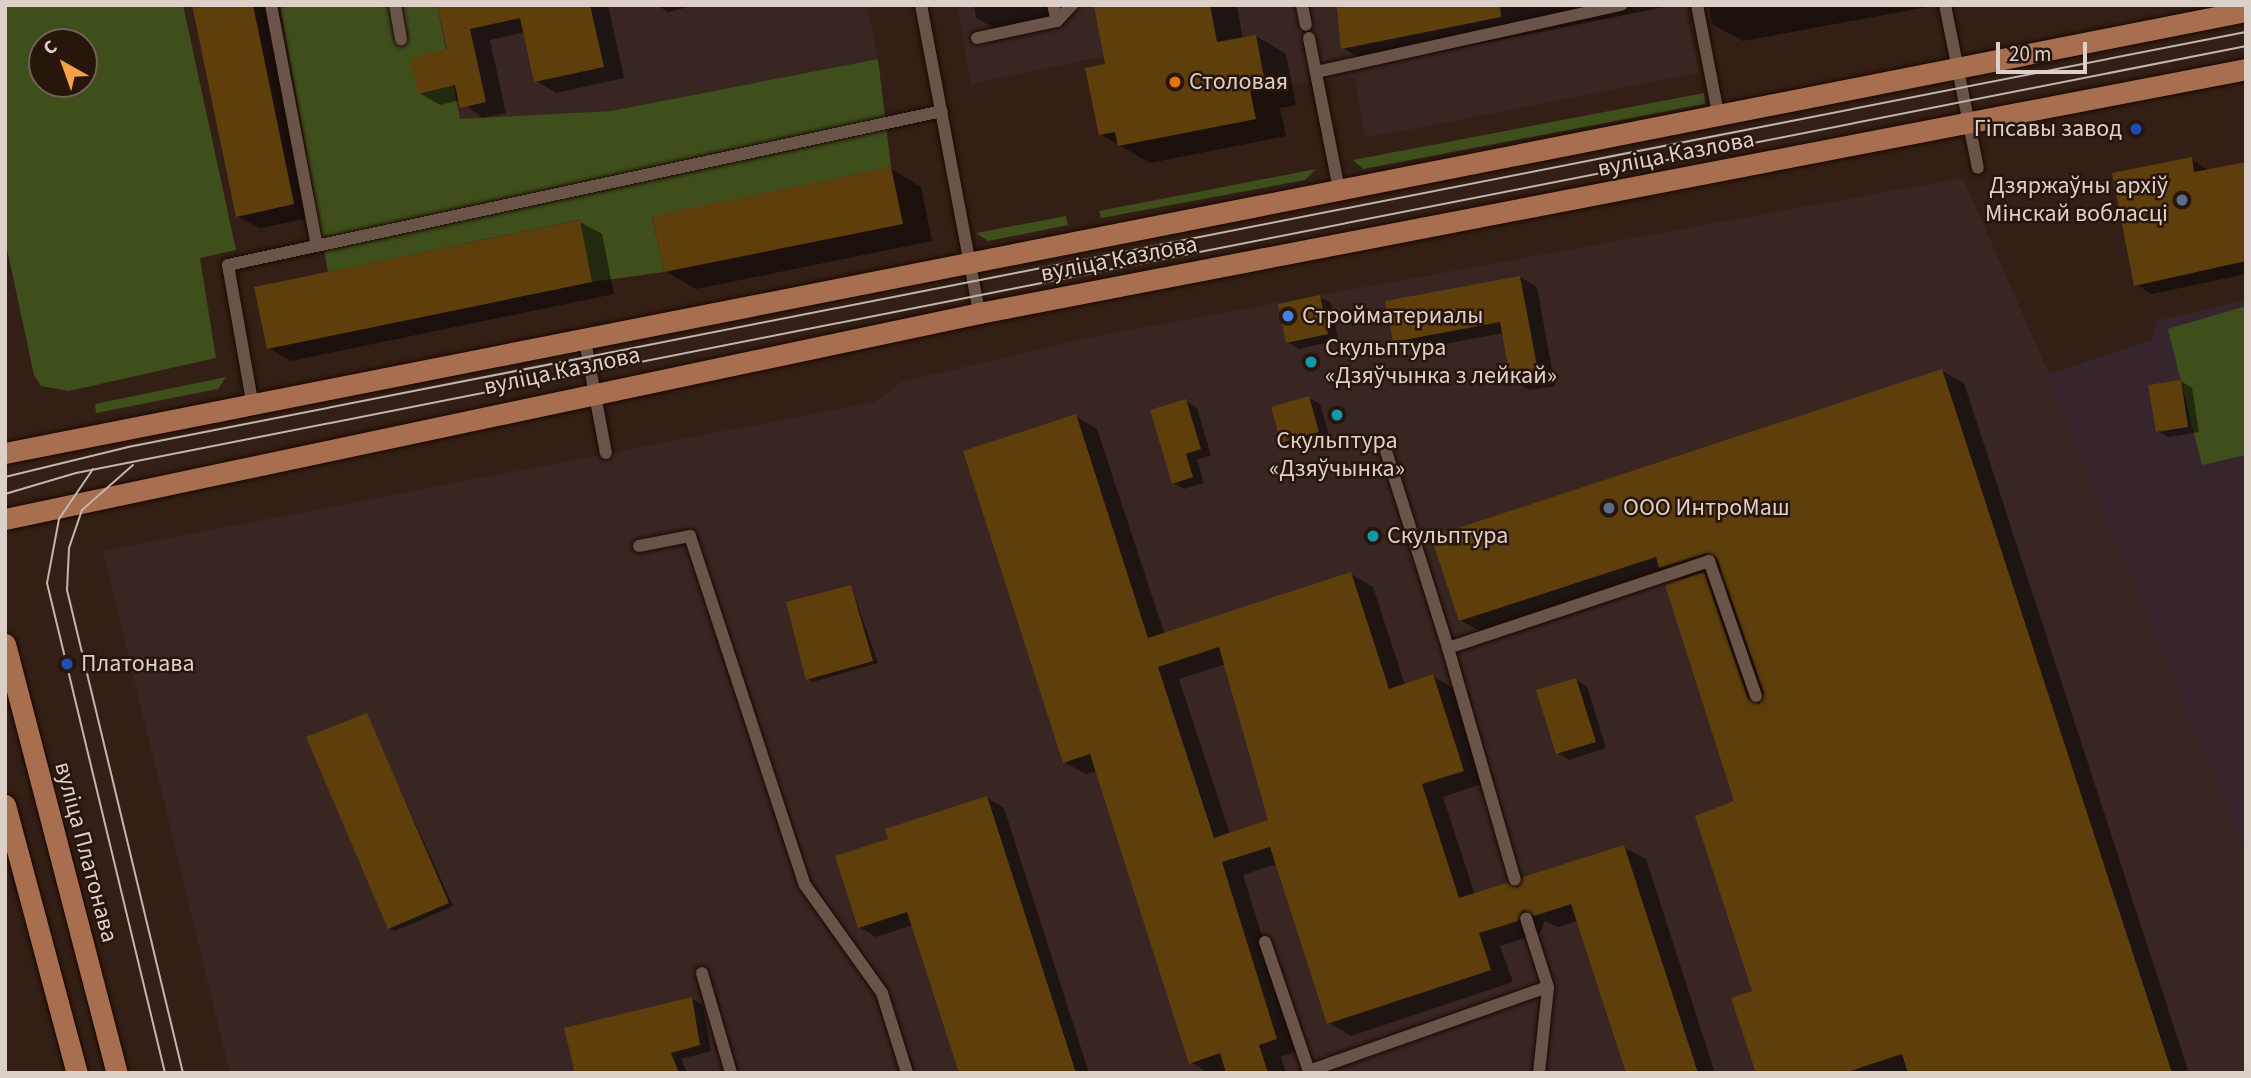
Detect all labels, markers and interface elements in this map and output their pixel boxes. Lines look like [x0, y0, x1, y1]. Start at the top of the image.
north arrow [28, 28, 98, 98]
scale bar [1999, 28, 2090, 72]
text: С [38, 34, 63, 62]
text: 20 m [2009, 39, 2051, 69]
place label: Столовая [1189, 68, 1288, 96]
marker: Столовая [1167, 74, 1183, 90]
place label: Гіпсавы завод [1974, 115, 2122, 143]
marker: Гіпсавы завод [2128, 121, 2144, 137]
street label: вуліца Казлова [1595, 125, 1757, 183]
place label: Дзяржаўны архіў Мінскай вобласці [1985, 172, 2168, 228]
marker: Дзяржаўны архіў Мінскай вобласці [2174, 192, 2190, 208]
street label: вуліца Казлова [1038, 230, 1200, 288]
place label: Стройматериалы [1302, 302, 1483, 330]
marker: Стройматериалы [1280, 308, 1296, 324]
place label: Скульптура «Дзяўчынка з лейкай» [1325, 334, 1557, 390]
street label: вуліца Казлова [481, 340, 643, 402]
marker: Скульптура «Дзяўчынка з лейкай» [1303, 354, 1319, 370]
marker: Скульптура «Дзяўчынка» [1329, 407, 1345, 423]
place label: Скульптура «Дзяўчынка» [1269, 427, 1405, 483]
place label: ООО ИнтроМаш [1623, 494, 1790, 522]
marker: ООО ИнтроМаш [1601, 500, 1617, 516]
place label: Скульптура [1387, 522, 1508, 550]
marker: Скульптура [1365, 528, 1381, 544]
place label: Платонава [81, 650, 195, 678]
marker: Платонава [59, 656, 75, 672]
street label: вуліца Платонава [48, 759, 124, 945]

